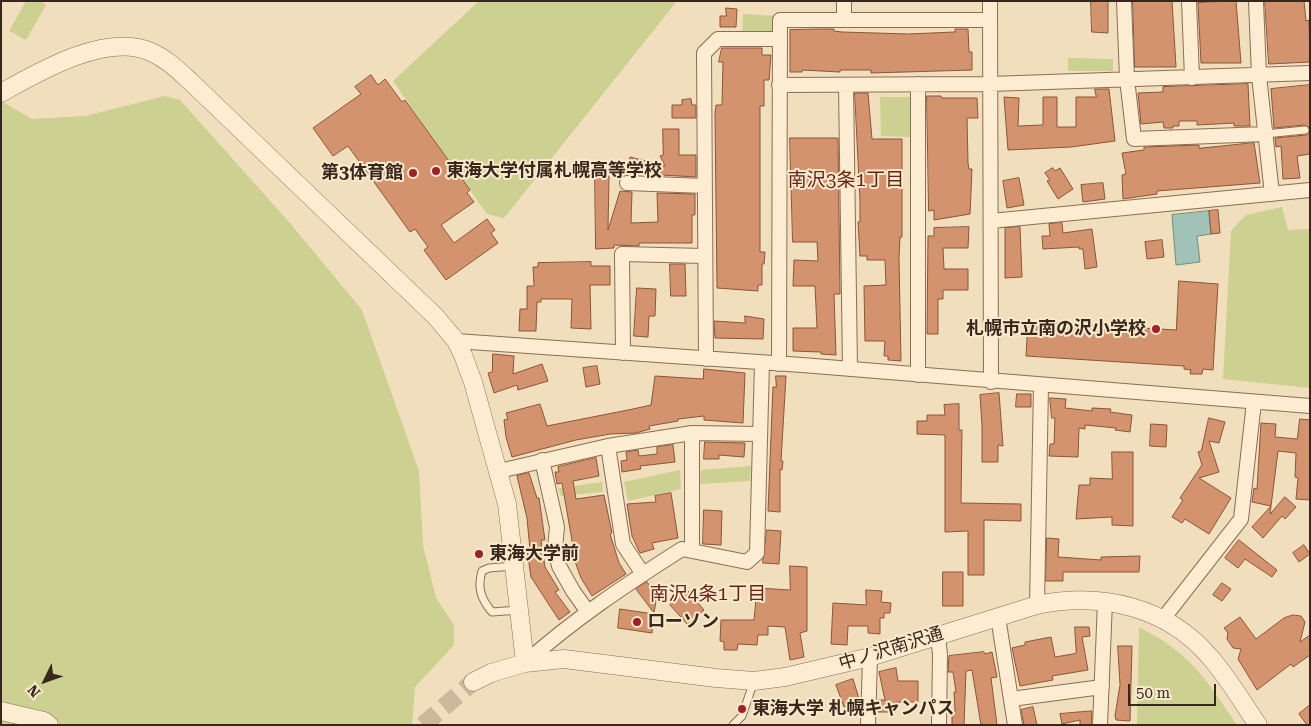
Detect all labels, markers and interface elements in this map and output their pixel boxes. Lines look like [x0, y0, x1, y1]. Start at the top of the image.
place label: 東海大学付属札幌高等学校 [446, 160, 662, 182]
place label: 第3体育館 [321, 162, 403, 184]
marker: 東海大学付属札幌高等学校 [430, 165, 442, 177]
marker: 第3体育館 [407, 167, 419, 179]
district label: 南沢3条1丁目 [788, 169, 904, 191]
place label: 札幌市立南の沢小学校 [966, 318, 1146, 340]
marker: 札幌市立南の沢小学校 [1150, 323, 1162, 335]
place label: 東海大学前 [489, 543, 579, 565]
marker: 東海大学前 [473, 548, 485, 560]
district label: 南沢4条1丁目 [650, 583, 766, 605]
place label: ローソン [647, 611, 719, 633]
marker: ローソン [631, 616, 643, 628]
street label: 中ノ沢南沢通 [836, 623, 946, 675]
north arrow [20, 656, 70, 706]
scale bar [1131, 674, 1218, 706]
text: N [24, 682, 43, 700]
text: 50 m [1136, 684, 1170, 702]
place label: 東海大学 札幌キャンパス [752, 698, 955, 720]
marker: 東海大学 札幌キャンパス [736, 703, 748, 715]

